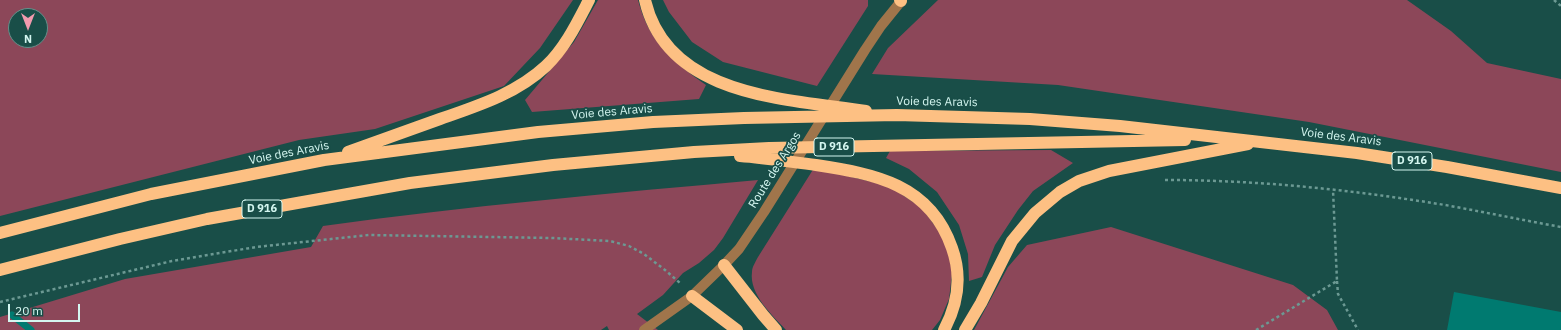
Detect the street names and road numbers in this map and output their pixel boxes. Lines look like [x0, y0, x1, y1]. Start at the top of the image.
street label: Voie des Aravis [896, 94, 978, 110]
street label: Voie des Aravis [571, 101, 653, 123]
street label: Voie des Aravis [1300, 125, 1382, 149]
street label: Route des Argos [746, 129, 804, 211]
street label: Voie des Aravis [248, 138, 330, 168]
road number: D 916 [814, 138, 854, 156]
road number: D 916 [1392, 152, 1432, 170]
road number: D 916 [242, 200, 282, 218]

